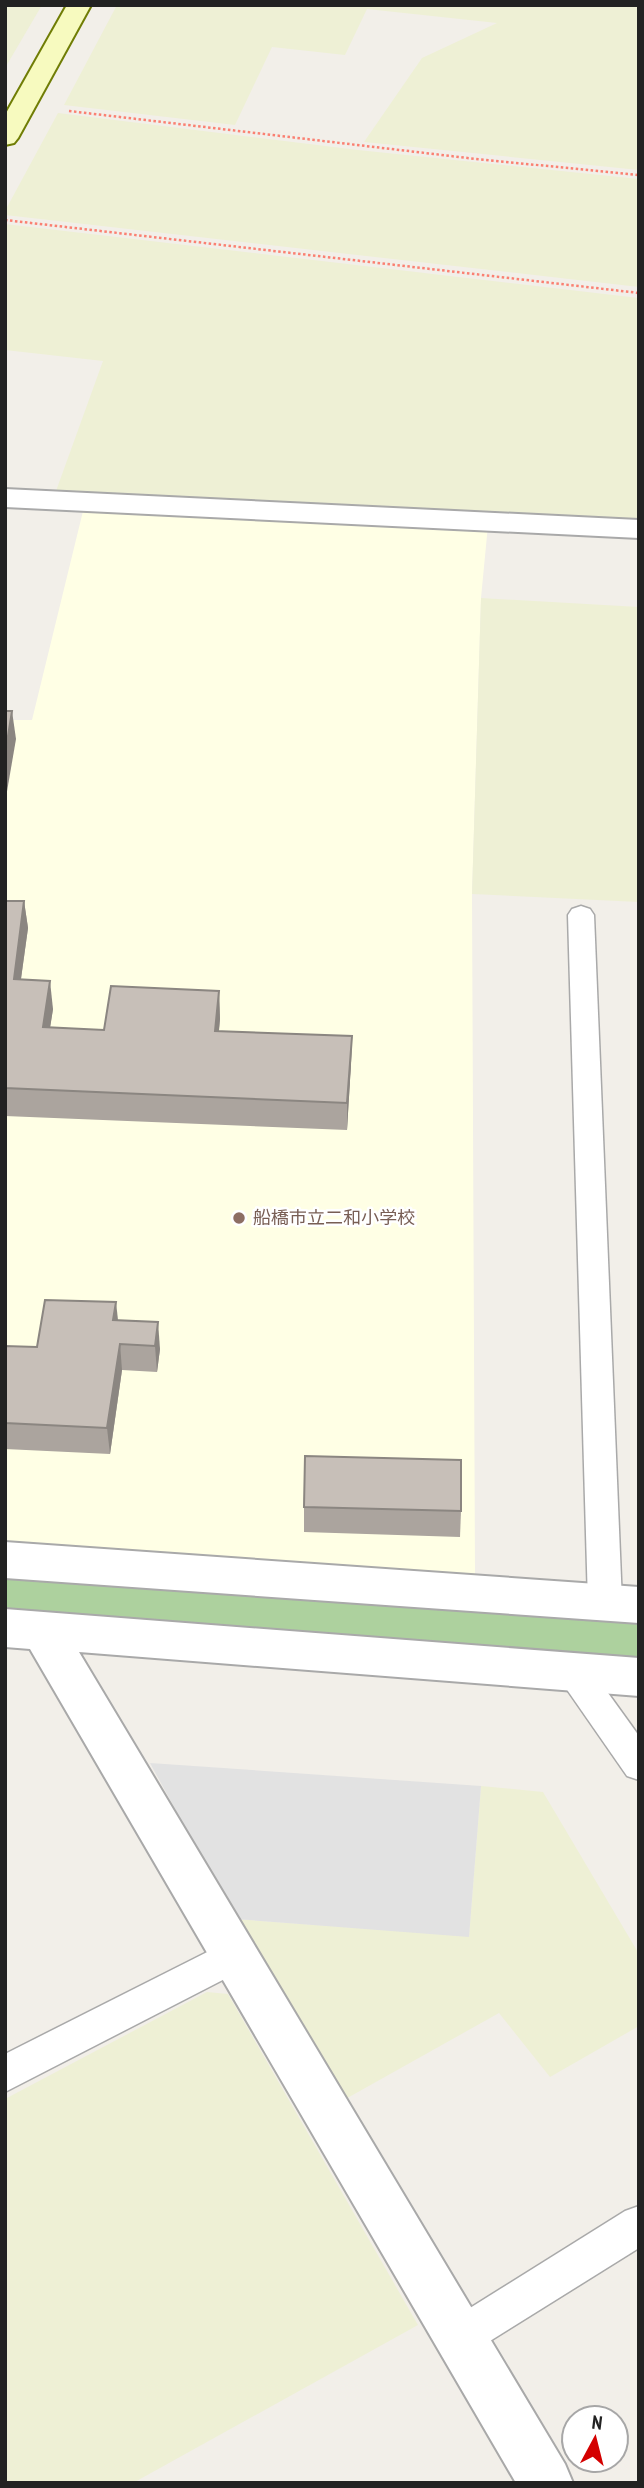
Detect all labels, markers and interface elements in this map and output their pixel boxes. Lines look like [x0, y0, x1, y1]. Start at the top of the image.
place label: 船橋市立二和小学校 [253, 1206, 415, 1229]
marker: 船橋市立二和小学校 [231, 1210, 247, 1226]
north arrow [560, 2404, 630, 2474]
text: N [591, 2410, 604, 2435]

